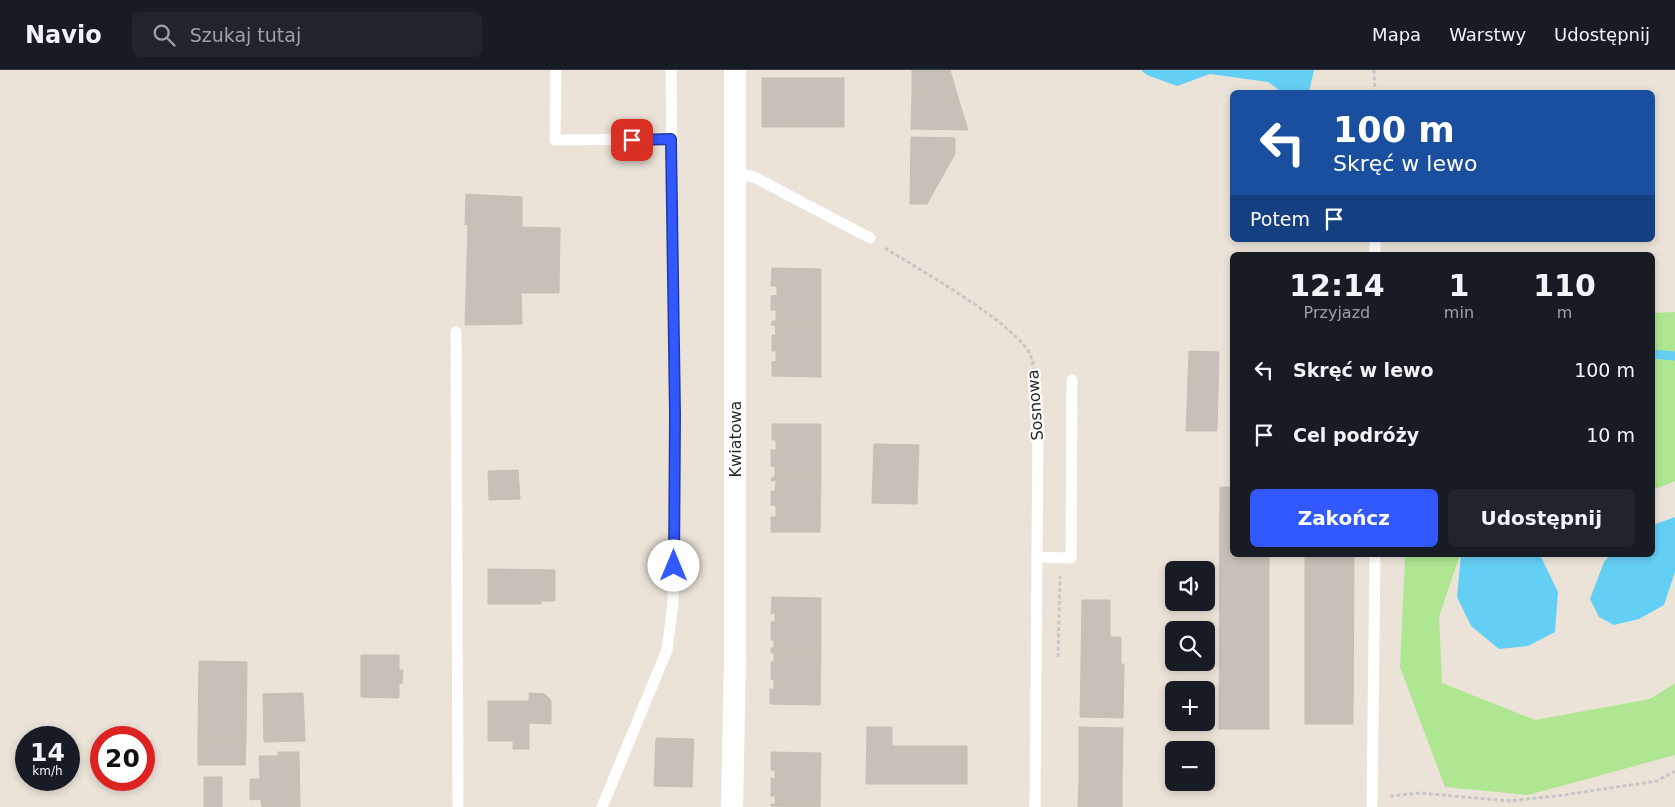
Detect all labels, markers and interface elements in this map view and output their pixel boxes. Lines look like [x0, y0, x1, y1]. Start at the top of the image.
search box [132, 12, 482, 57]
text: Navio [25, 21, 102, 49]
icon: search [150, 21, 178, 49]
text: Szukaj tutaj [190, 24, 301, 46]
text: Mapa [1372, 24, 1421, 45]
text: Warstwy [1449, 24, 1526, 45]
text: Udostępnij [1554, 24, 1650, 45]
icon: left [1250, 110, 1315, 175]
text: 100 m [1333, 110, 1455, 150]
pin [611, 119, 653, 161]
icon: arrive [618, 126, 646, 154]
text: Skręć w lewo [1333, 151, 1477, 176]
icon: arrive [1320, 205, 1348, 233]
text: Potem [1250, 208, 1310, 230]
text: 12:14 [1289, 268, 1385, 303]
text: 1 [1448, 268, 1469, 303]
text: 110 [1533, 268, 1596, 303]
text: Przyjazd [1304, 303, 1370, 322]
text: min [1444, 303, 1474, 322]
text: m [1557, 303, 1572, 322]
icon: left [1250, 356, 1278, 384]
text: Skręć w lewo [1293, 359, 1434, 381]
text: 100 m [1574, 359, 1635, 381]
street label: Sosnowa [1023, 369, 1047, 441]
street label: Kwiatowa [726, 401, 745, 477]
icon: arrive [1250, 421, 1278, 449]
text: Cel podróży [1293, 424, 1419, 446]
text: 10 m [1586, 424, 1635, 446]
button: Zakończ [1250, 489, 1438, 547]
button: Udostępnij [1448, 489, 1635, 547]
position arrow [647, 539, 699, 591]
map controls [1165, 561, 1215, 791]
button: sound [1165, 561, 1215, 611]
button: search [1165, 621, 1215, 671]
button: + [1165, 681, 1215, 731]
speed limit sign: 20 [90, 726, 155, 791]
text: 14 [30, 738, 65, 767]
button: − [1165, 741, 1215, 791]
text: km/h [32, 764, 63, 778]

